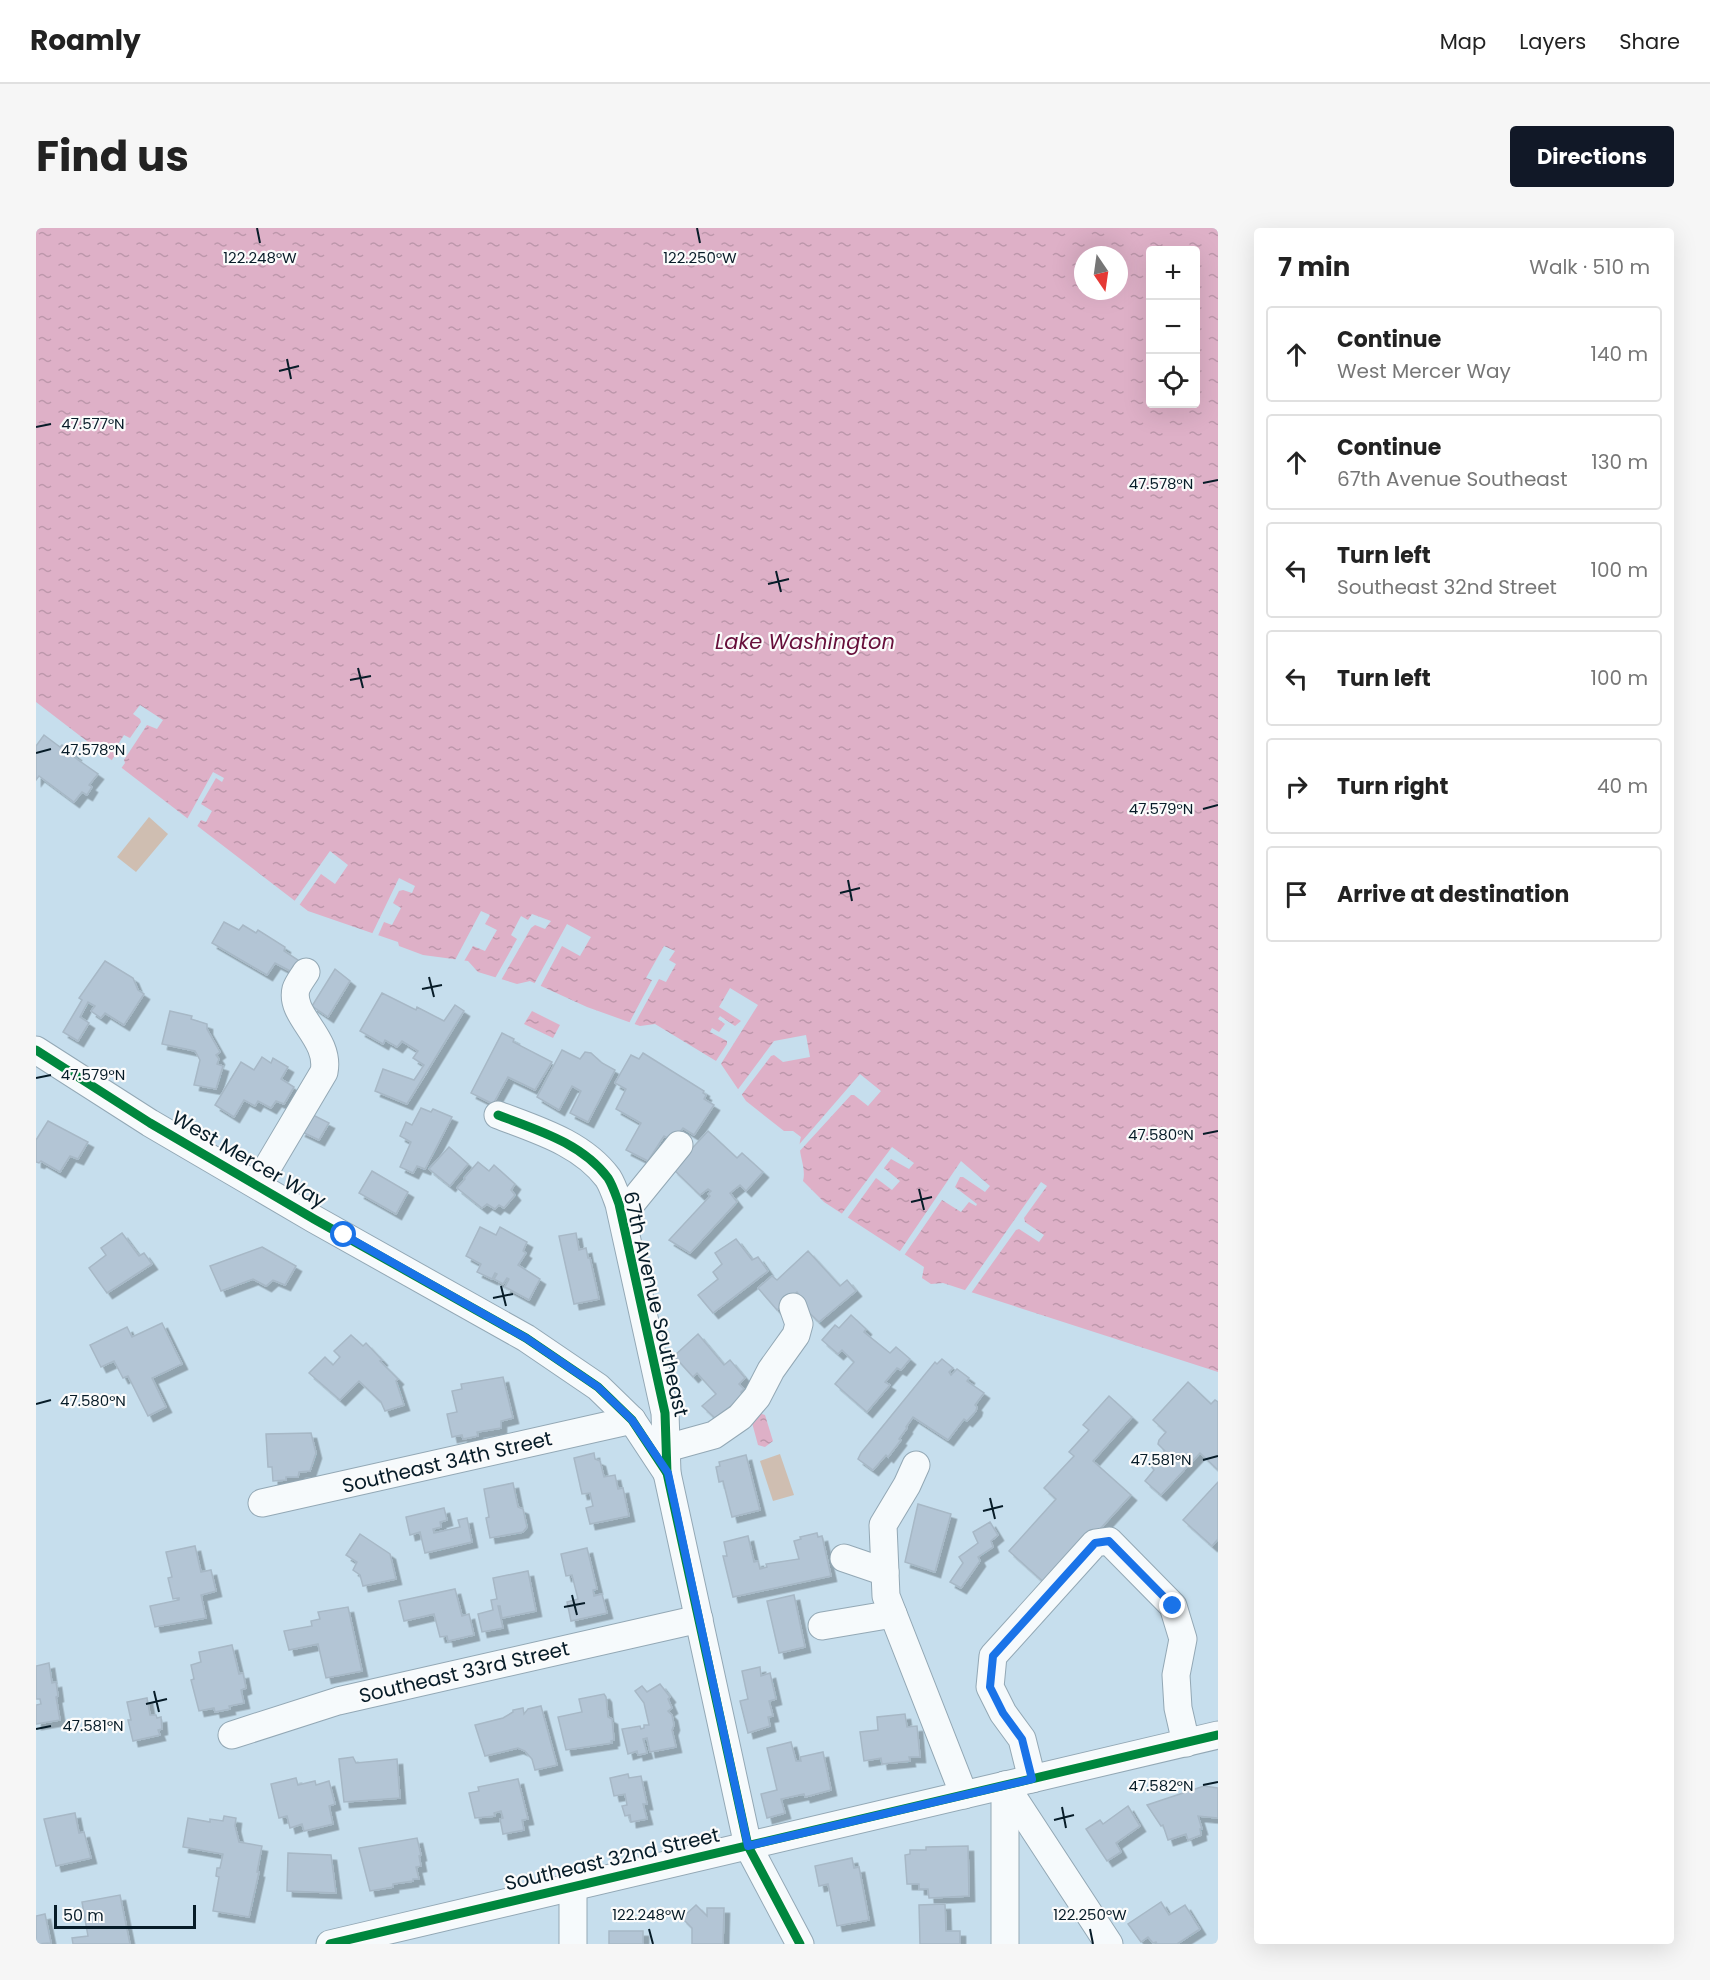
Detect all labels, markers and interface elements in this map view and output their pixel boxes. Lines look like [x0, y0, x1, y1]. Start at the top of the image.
text: Roamly [30, 21, 141, 60]
text: Map [1440, 27, 1486, 56]
text: Layers [1519, 27, 1586, 56]
text: Share [1619, 27, 1680, 56]
button: Directions [1510, 126, 1674, 187]
text: Find us [36, 127, 189, 186]
north arrow [1074, 246, 1128, 300]
map controls [1146, 246, 1200, 408]
button: + [1146, 246, 1200, 300]
text: 122.248°W [223, 247, 297, 268]
text: 122.250°W [663, 247, 737, 268]
text: 7 min [1278, 249, 1350, 285]
text: Walk · 510 m [1529, 253, 1650, 281]
button: − [1146, 300, 1200, 354]
text: Continue [1337, 324, 1441, 355]
icon: ahead [1280, 338, 1313, 371]
text: 140 m [1591, 340, 1648, 368]
button: locate [1146, 354, 1200, 408]
text: West Mercer Way [1337, 357, 1511, 385]
text: 47.577°N [61, 413, 125, 434]
text: Continue [1337, 432, 1441, 463]
icon: ahead [1280, 446, 1313, 479]
text: 130 m [1591, 448, 1648, 476]
text: 67th Avenue Southeast [1337, 465, 1568, 493]
text: 47.578°N [1129, 473, 1193, 494]
text: Turn left [1337, 540, 1431, 571]
icon: left [1280, 554, 1313, 587]
text: 100 m [1591, 556, 1648, 584]
text: Southeast 32nd Street [1337, 573, 1557, 601]
water label: Lake Washington [715, 627, 895, 656]
icon: left [1280, 662, 1313, 695]
text: Turn left [1337, 663, 1431, 694]
text: 100 m [1591, 664, 1648, 692]
text: 47.578°N [61, 739, 125, 760]
icon: right [1280, 770, 1313, 803]
text: Turn right [1337, 771, 1448, 802]
text: 40 m [1597, 772, 1648, 800]
text: 47.579°N [1129, 798, 1193, 819]
icon: arrive [1280, 878, 1313, 911]
text: Arrive at destination [1337, 879, 1569, 910]
text: 47.579°N [61, 1064, 125, 1085]
street label: West Mercer Way [167, 1103, 331, 1215]
text: 47.580°N [1128, 1124, 1194, 1145]
street label: 67th Avenue Southeast [616, 1189, 696, 1419]
route start [330, 1221, 356, 1247]
text: 47.580°N [60, 1390, 126, 1411]
street label: Southeast 34th Street [339, 1424, 555, 1500]
text: 47.581°N [1130, 1449, 1192, 1470]
route end [1159, 1592, 1185, 1618]
street label: Southeast 33rd Street [356, 1634, 572, 1710]
text: 47.581°N [62, 1715, 124, 1736]
text: 47.582°N [1129, 1775, 1193, 1796]
street label: Southeast 32nd Street [502, 1821, 722, 1897]
scale bar [54, 1902, 196, 1930]
text: 50 m [63, 1904, 104, 1927]
text: 122.248°W [612, 1904, 686, 1925]
text: 122.250°W [1053, 1904, 1127, 1925]

